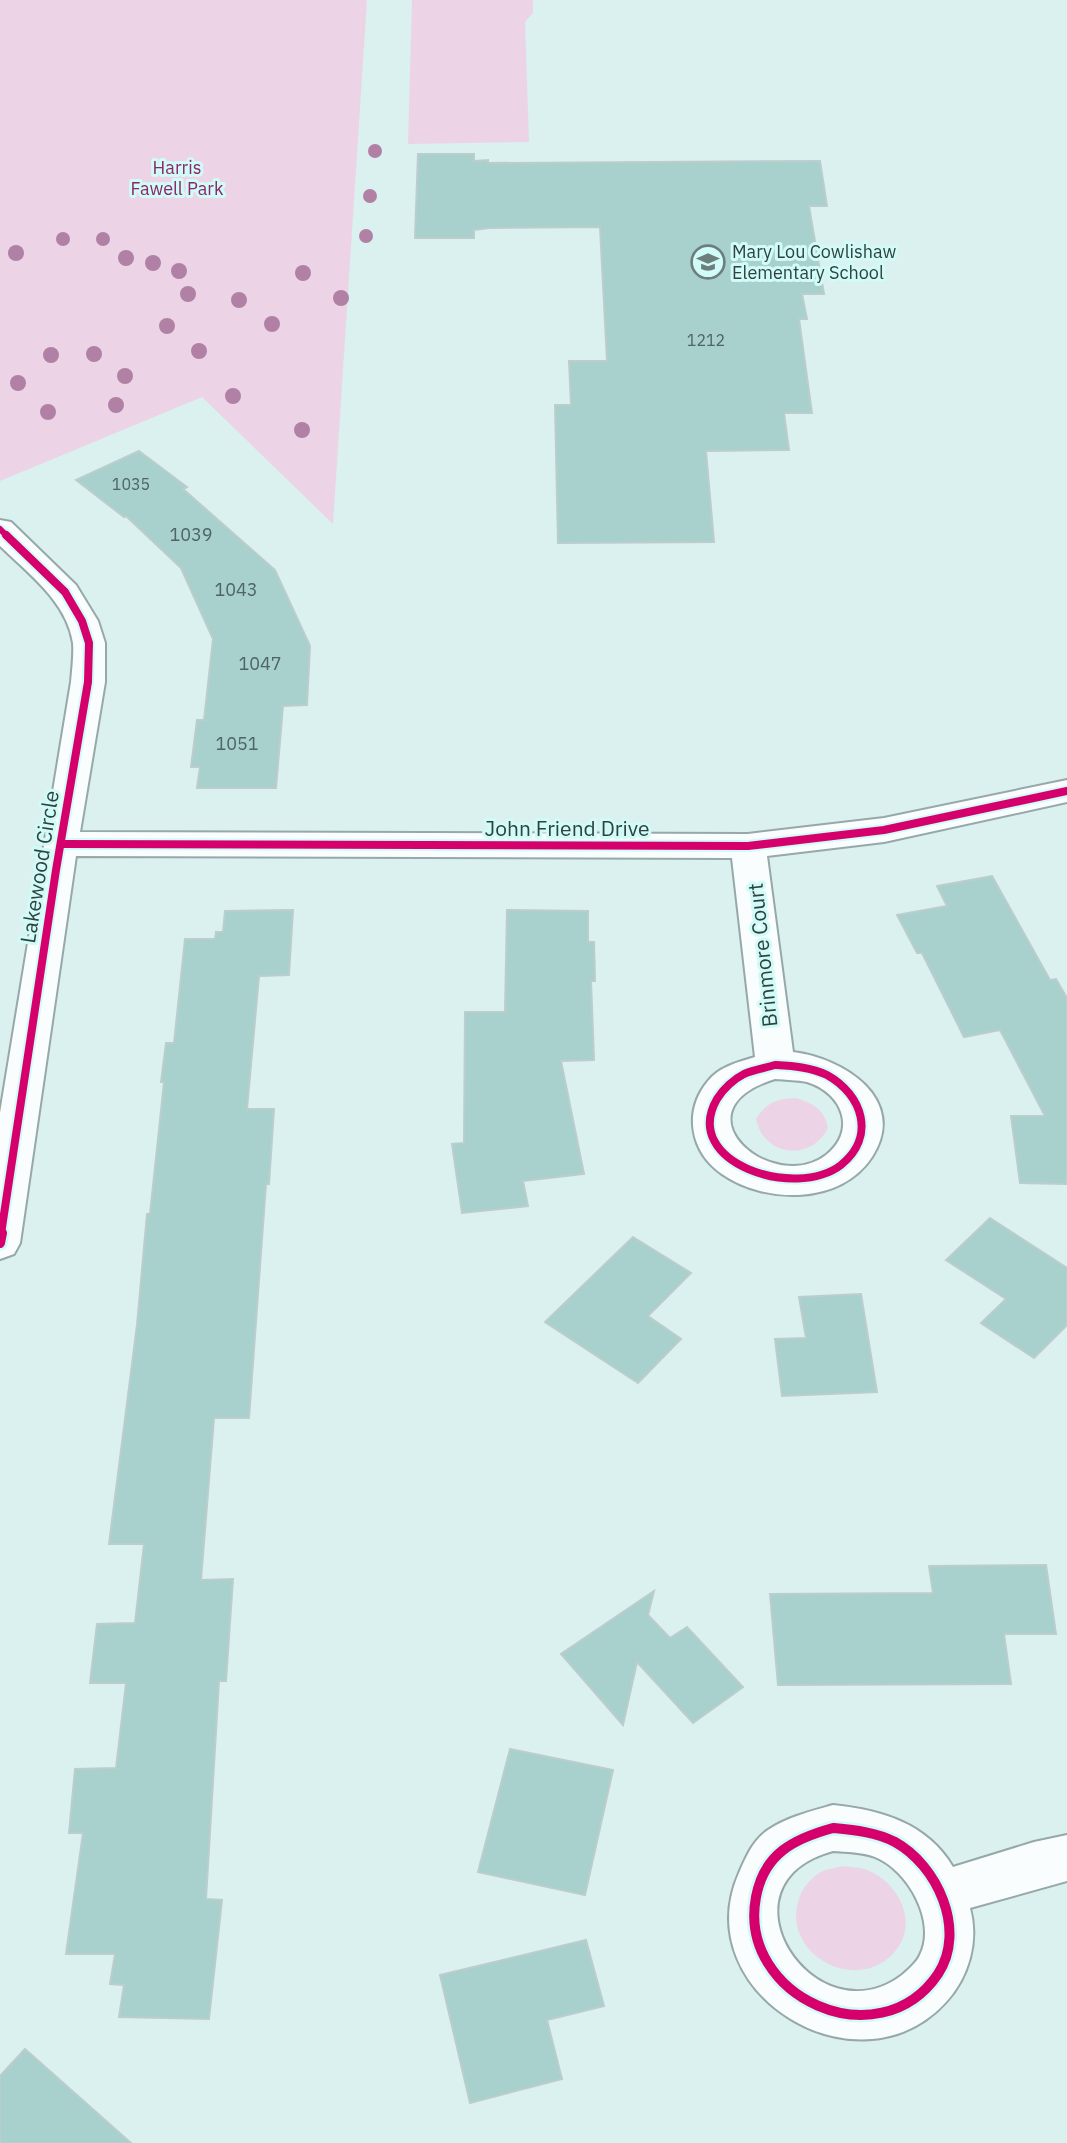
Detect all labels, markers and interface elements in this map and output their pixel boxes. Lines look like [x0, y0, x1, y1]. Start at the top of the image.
park label: Harris Fawell Park [131, 156, 224, 200]
place label: Mary Lou Cowlishaw Elementary School [732, 240, 897, 284]
school or university icon: Mary Lou Cowlishaw Elementary School [689, 243, 727, 281]
house number: 1212 [687, 330, 725, 350]
house number: 1035 [112, 474, 150, 494]
house number: 1039 [169, 523, 213, 546]
house number: 1043 [214, 578, 258, 601]
house number: 1047 [238, 652, 282, 675]
house number: 1051 [215, 732, 259, 755]
street label: Lakewood Circle [13, 788, 65, 945]
street label: John Friend Drive [485, 814, 649, 842]
street label: Brinmore Court [741, 882, 783, 1029]

